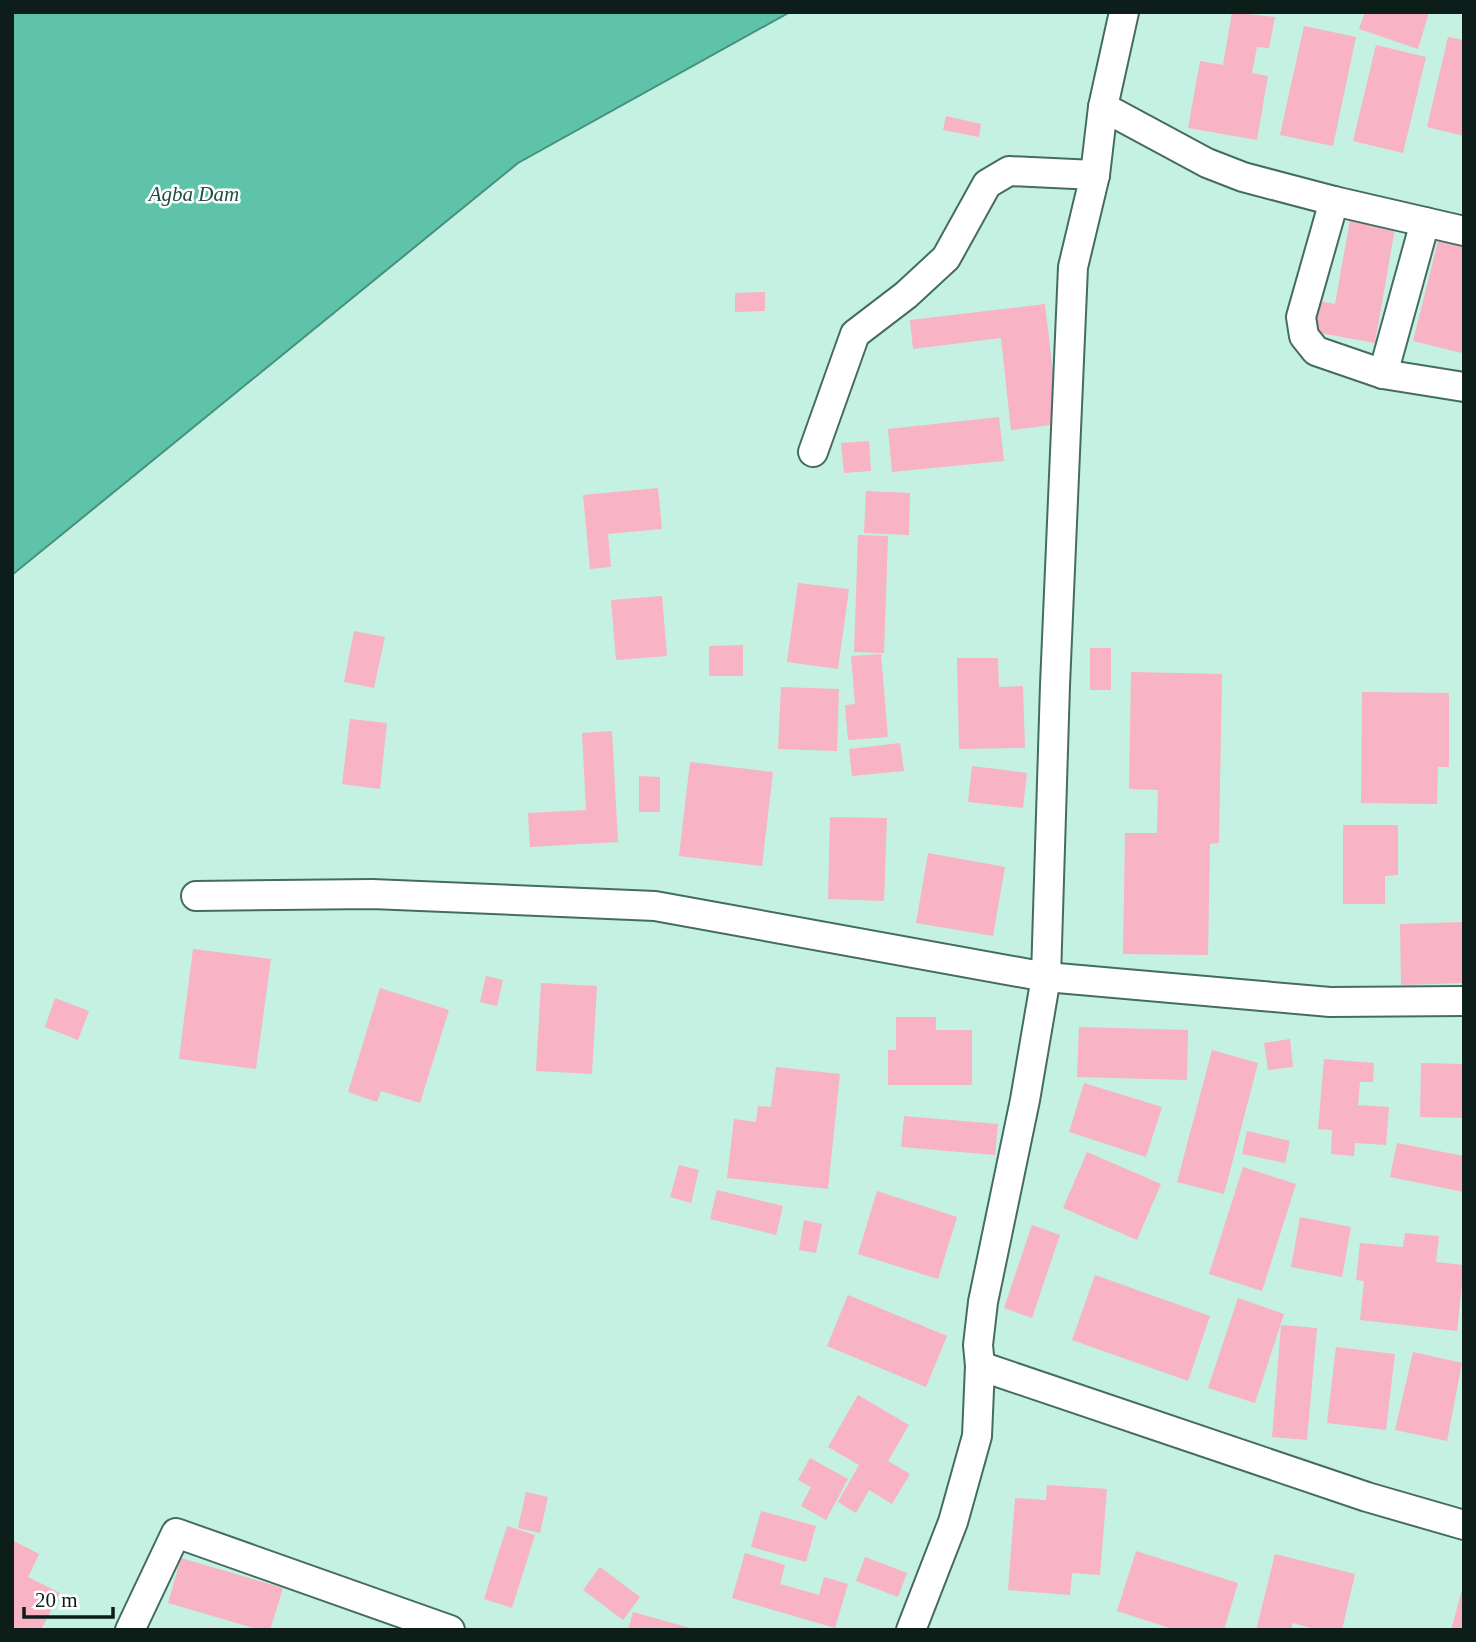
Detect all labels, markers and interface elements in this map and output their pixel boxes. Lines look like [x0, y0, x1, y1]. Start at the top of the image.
water label: Agba Dam [147, 182, 239, 206]
scale bar [24, 1576, 114, 1620]
text: 20 m [35, 1588, 78, 1612]

